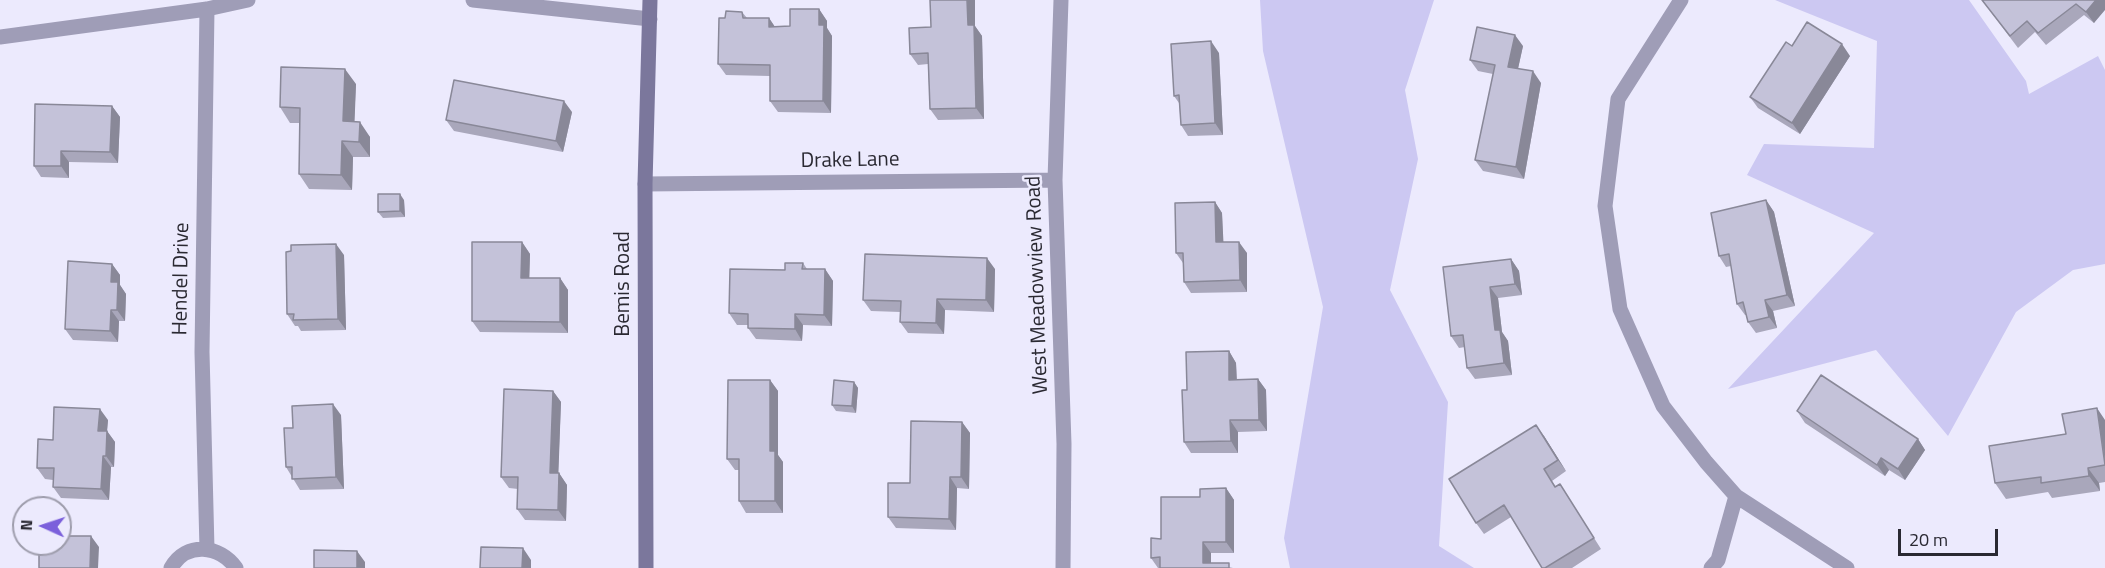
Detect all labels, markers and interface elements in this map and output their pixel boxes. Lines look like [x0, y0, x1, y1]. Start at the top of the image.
street label: Drake Lane [800, 148, 900, 174]
street label: West Meadowview Road [1022, 175, 1054, 395]
street label: Hendel Drive [168, 222, 196, 336]
street label: Bemis Road [611, 231, 637, 337]
north arrow [12, 496, 72, 556]
scale bar [1901, 517, 2002, 555]
text: N [14, 519, 38, 531]
text: 20 m [1909, 526, 1948, 553]

